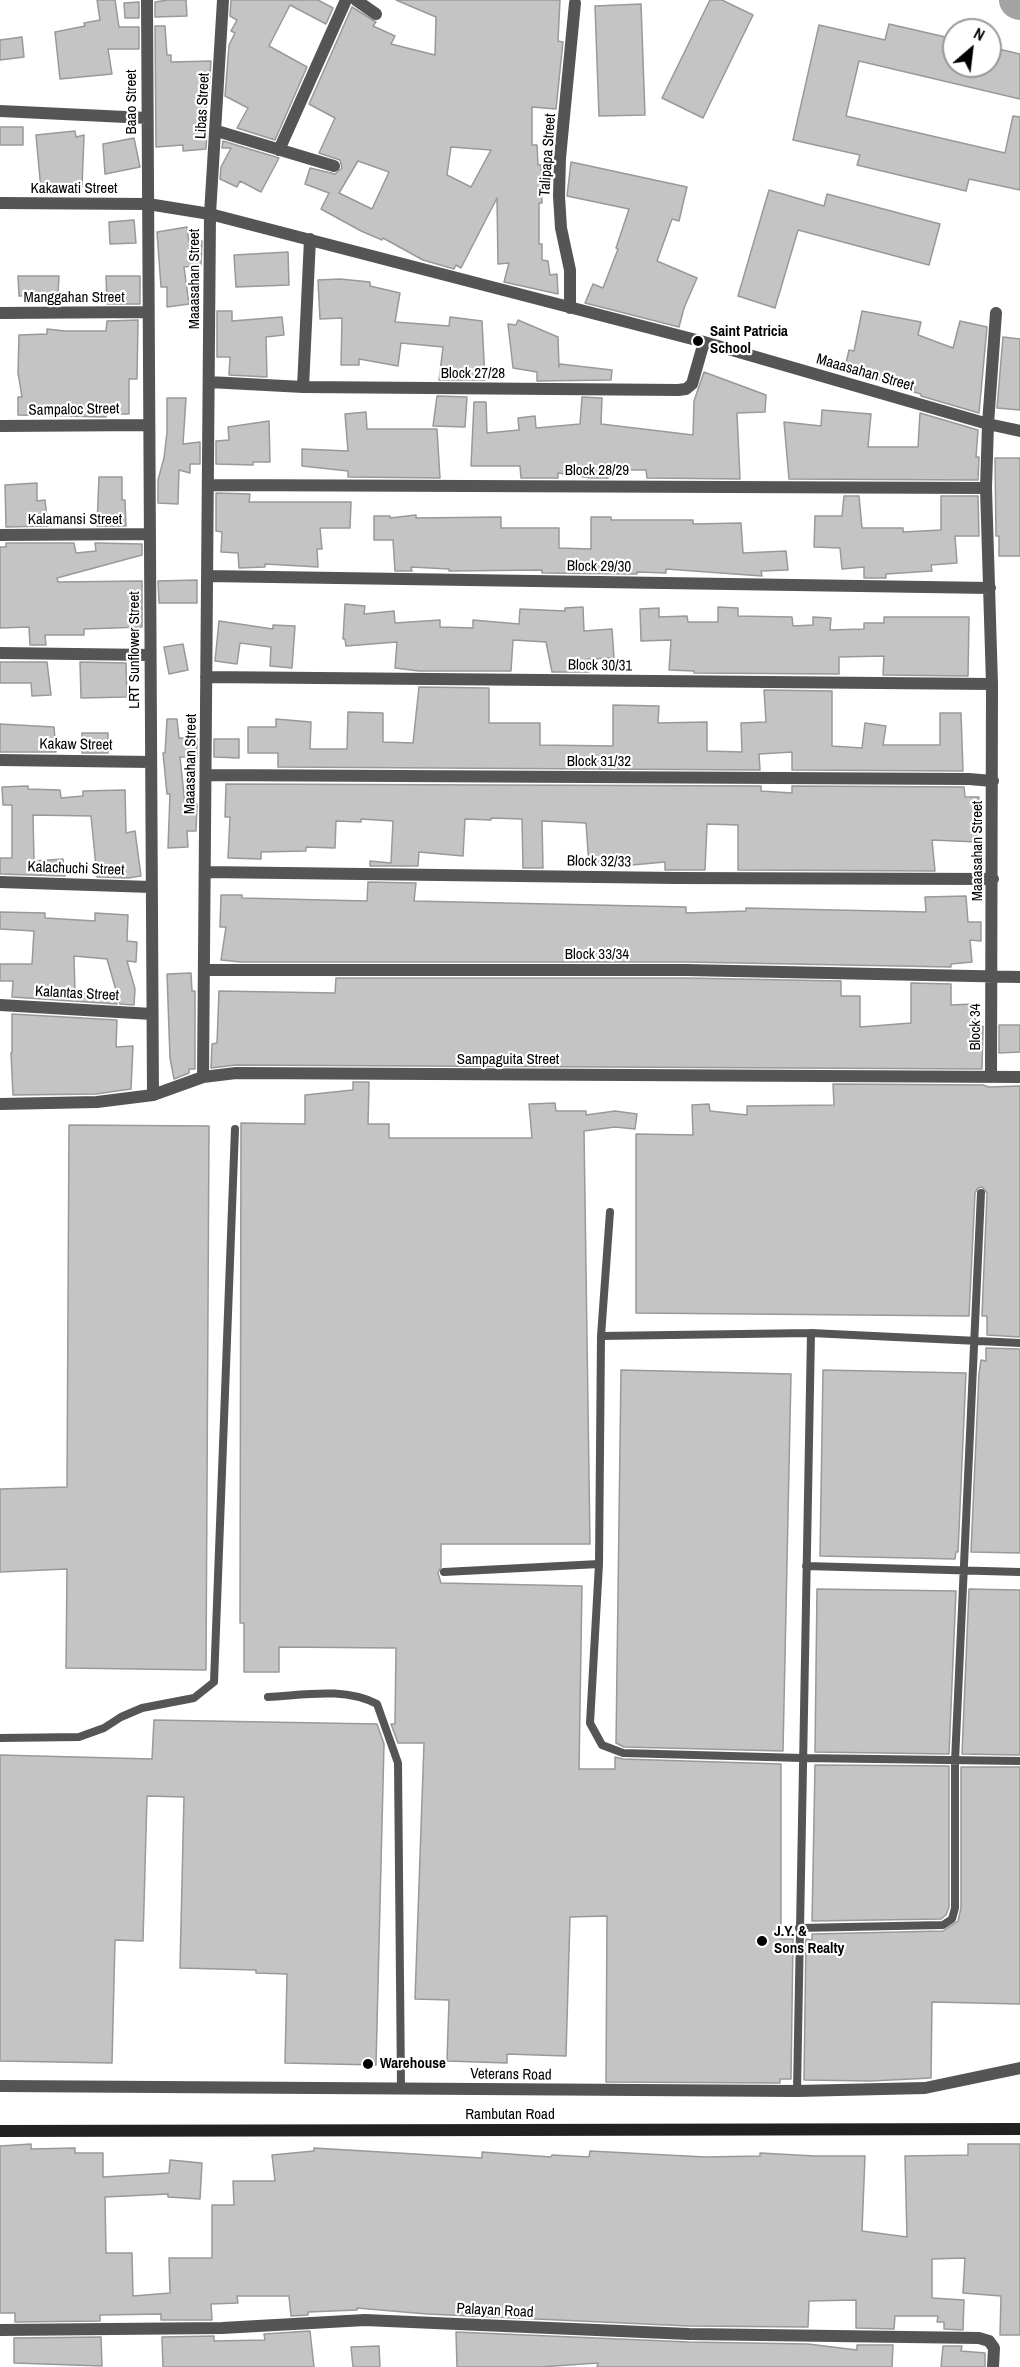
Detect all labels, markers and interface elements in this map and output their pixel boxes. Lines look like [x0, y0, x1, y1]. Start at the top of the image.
north arrow [942, 18, 1002, 78]
text: N [970, 22, 989, 46]
street label: Baao Street [123, 70, 141, 134]
street label: Libas Street [192, 72, 214, 140]
street label: Talipapa Street [536, 113, 560, 197]
street label: Kakawati Street [31, 180, 117, 198]
street label: Maaasahan Street [186, 229, 204, 329]
street label: Manggahan Street [23, 289, 125, 307]
place label: Saint Patricia School [710, 323, 788, 358]
marker: Saint Patricia School [691, 334, 705, 348]
street label: Maaasahan Street [814, 350, 916, 396]
street label: Block 27/28 [441, 365, 505, 383]
street label: Sampaloc Street [28, 400, 120, 420]
street label: Block 28/29 [565, 462, 629, 480]
street label: Kalamansi Street [28, 511, 122, 529]
street label: Block 29/30 [567, 557, 631, 577]
street label: LRT Sunflower Street [126, 591, 144, 709]
street label: Block 30/31 [568, 656, 632, 676]
street label: Maaasahan Street [181, 714, 201, 814]
street label: Kakaw Street [39, 735, 113, 755]
street label: Block 31/32 [567, 753, 631, 771]
street label: Maaasahan Street [969, 801, 987, 901]
street label: Block 32/33 [567, 852, 631, 872]
street label: Kalachuchi Street [27, 858, 125, 880]
street label: Block 33/34 [565, 946, 629, 964]
street label: Kalantas Street [35, 983, 119, 1005]
street label: Block 34 [967, 1003, 985, 1051]
street label: Sampaguita Street [457, 1051, 559, 1069]
place label: J.Y. & Sons Realty [774, 1923, 844, 1958]
marker: J.Y. & Sons Realty [755, 1934, 769, 1948]
place label: Warehouse [380, 2055, 446, 2073]
marker: Warehouse [361, 2057, 375, 2071]
street label: Veterans Road [470, 2065, 552, 2085]
street label: Rambutan Road [465, 2106, 555, 2124]
street label: Palayan Road [456, 2300, 534, 2322]

